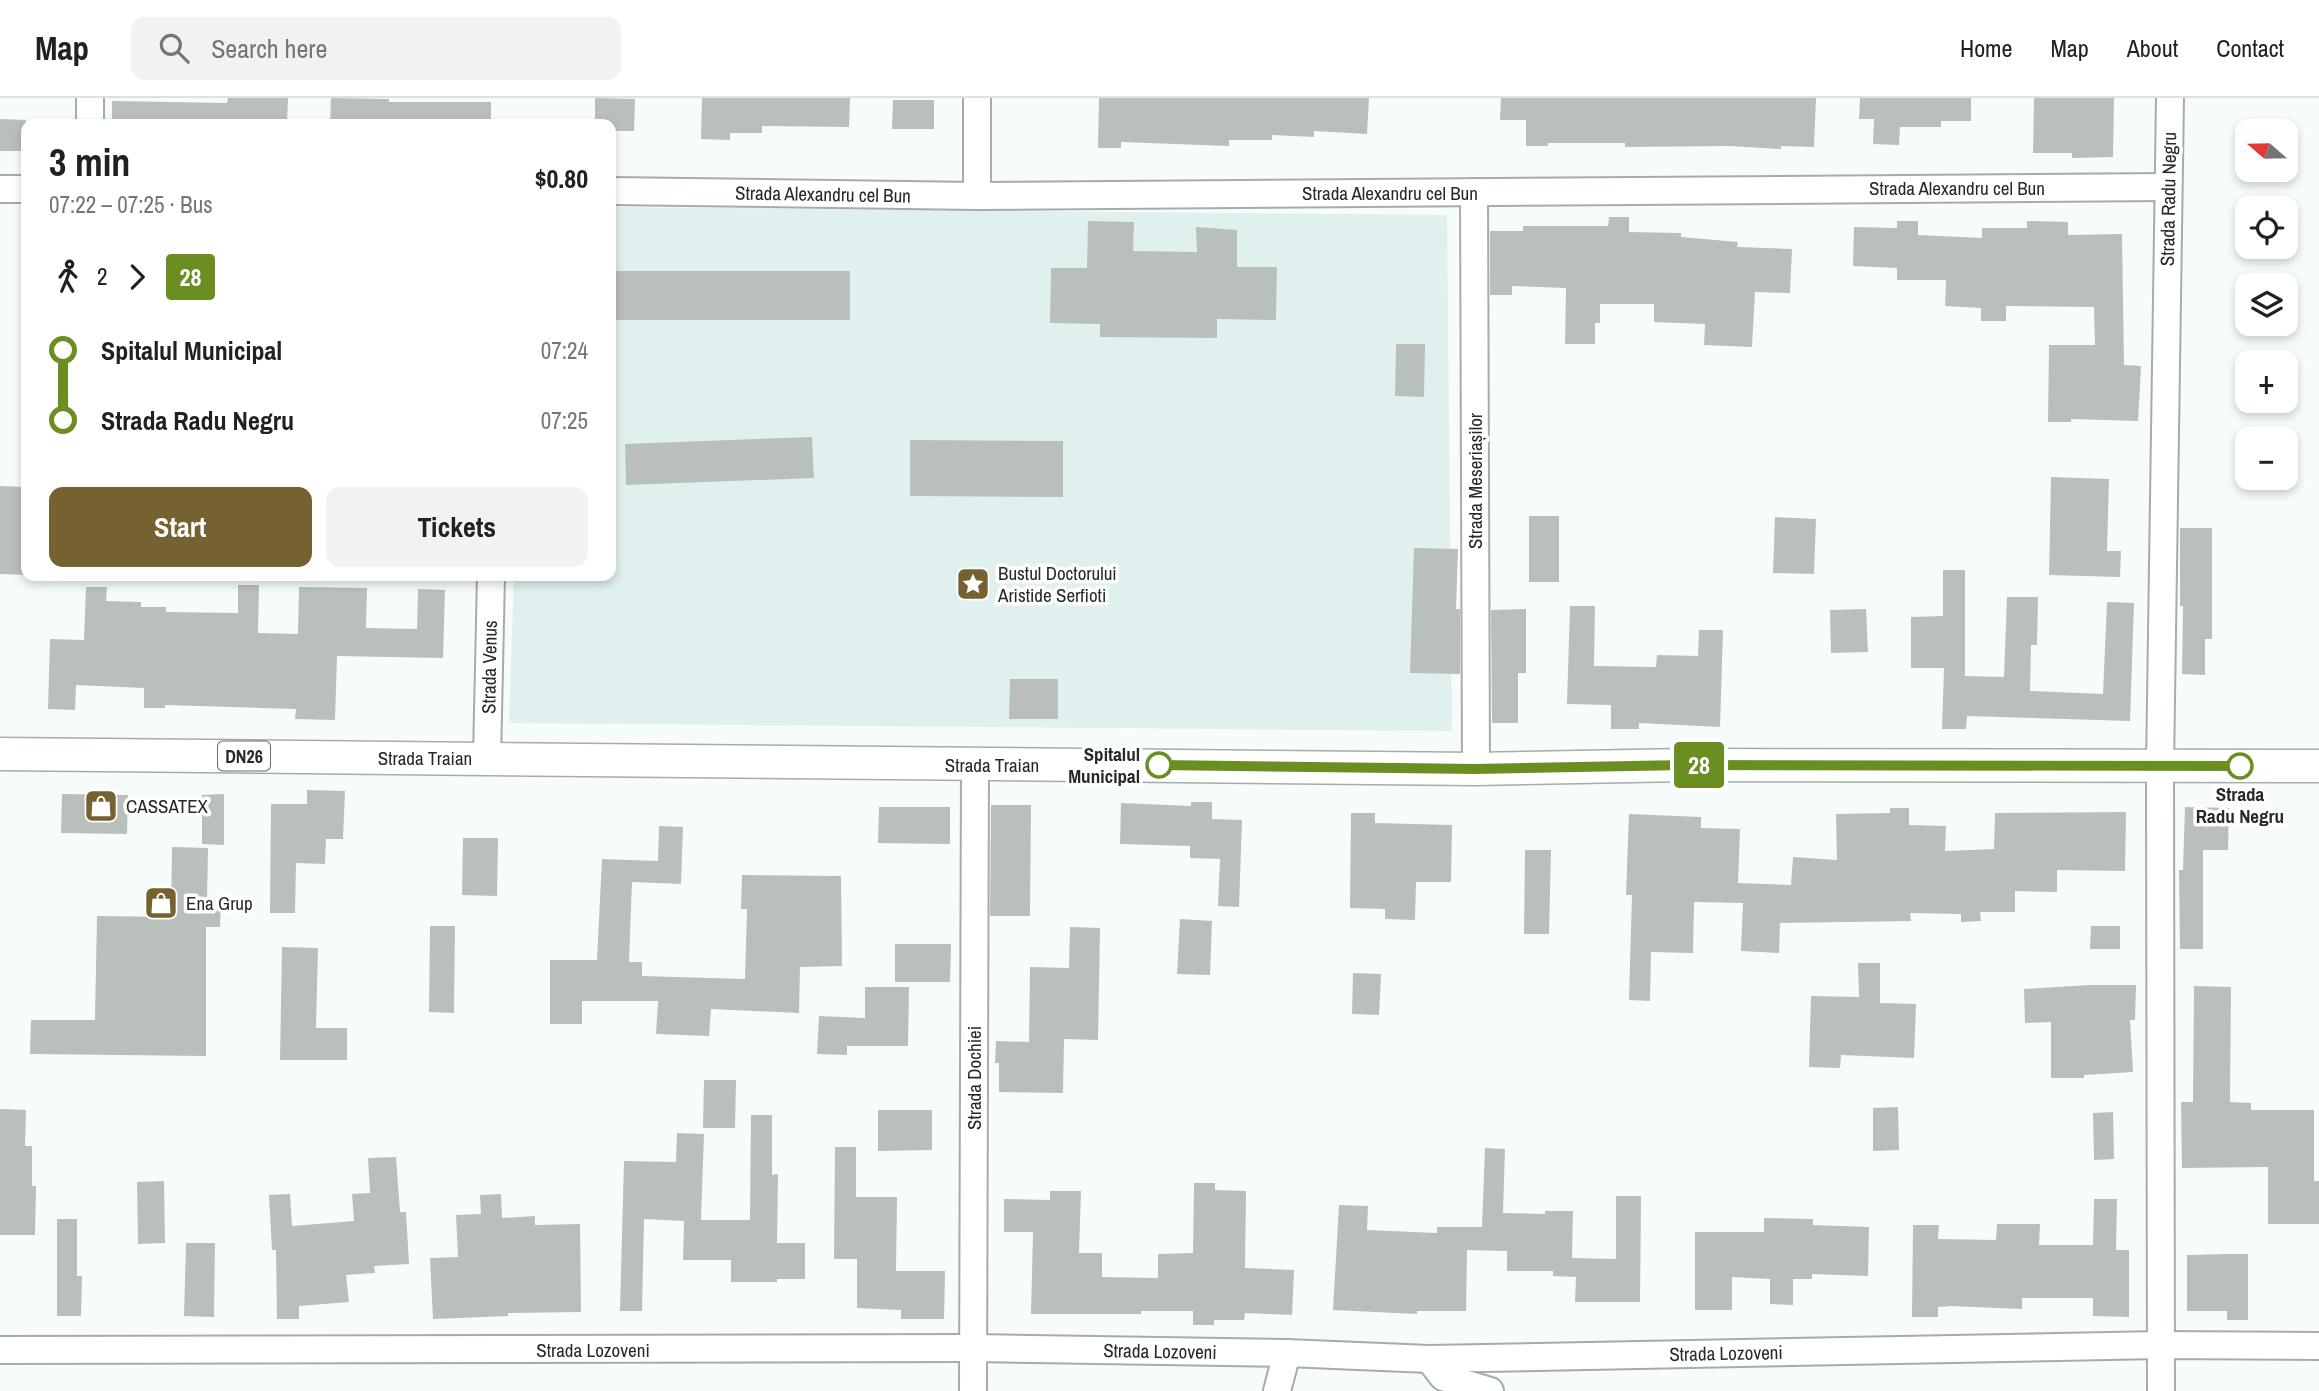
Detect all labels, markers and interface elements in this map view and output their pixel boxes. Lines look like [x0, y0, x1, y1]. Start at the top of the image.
search box [131, 17, 621, 80]
text: Map [35, 26, 89, 70]
icon: search [155, 29, 193, 67]
text: Search here [211, 31, 327, 66]
text: Home [1960, 32, 2012, 64]
text: Map [2050, 32, 2089, 64]
text: About [2127, 32, 2178, 64]
text: Contact [2216, 32, 2284, 64]
north arrow [2235, 119, 2298, 182]
map controls [2235, 119, 2298, 490]
street label: Strada Radu Negru [2154, 132, 2182, 266]
text: 3 min [49, 137, 130, 188]
text: $0.80 [535, 161, 588, 196]
street label: Strada Alexandru cel Bun [1869, 175, 2045, 201]
street label: Strada Alexandru cel Bun [735, 179, 911, 209]
street label: Strada Alexandru cel Bun [1302, 180, 1478, 206]
text: 07:22 – 07:25 · Bus [49, 189, 213, 220]
button: locate [2235, 196, 2298, 259]
icon: walk [49, 258, 87, 296]
icon: forward [118, 258, 156, 296]
text: 2 [97, 261, 108, 292]
text: 28 [180, 261, 201, 293]
button: layers [2235, 273, 2298, 336]
text: Spitalul Municipal [101, 333, 282, 368]
text: 07:24 [541, 335, 588, 366]
button: + [2235, 350, 2298, 413]
text: Strada Radu Negru [101, 403, 294, 438]
text: 07:25 [541, 405, 588, 436]
street label: Strada Meseriașilor [1462, 412, 1488, 549]
button: − [2235, 427, 2298, 490]
button: Start [49, 487, 312, 567]
button: Tickets [326, 487, 588, 567]
place label: Bustul Doctorului Aristide Serfioti [997, 560, 1117, 608]
place icon: Bustul Doctorului Aristide Serfioti [954, 565, 992, 603]
street label: Strada Venus [475, 620, 503, 714]
place label: Spitalul Municipal [1068, 741, 1140, 789]
road number: DN26 [218, 742, 270, 770]
line badge: 28 [1668, 742, 1730, 788]
street label: Strada Traian [378, 745, 472, 771]
text: 28 [1688, 749, 1710, 781]
street label: Strada Traian [945, 752, 1039, 778]
marker: Spitalul Municipal [1146, 752, 1172, 778]
marker: Strada Radu Negru [2227, 753, 2253, 779]
place label: Strada Radu Negru [2196, 781, 2284, 829]
shop icon: CASSATEX [82, 787, 120, 825]
place label: CASSATEX [126, 793, 209, 819]
shop icon: Ena Grup [142, 884, 180, 922]
place label: Ena Grup [186, 890, 253, 916]
street label: Strada Dochiei [961, 1026, 987, 1130]
street label: Strada Lozoveni [536, 1337, 650, 1363]
street label: Strada Lozoveni [1103, 1337, 1217, 1365]
street label: Strada Lozoveni [1669, 1339, 1783, 1367]

